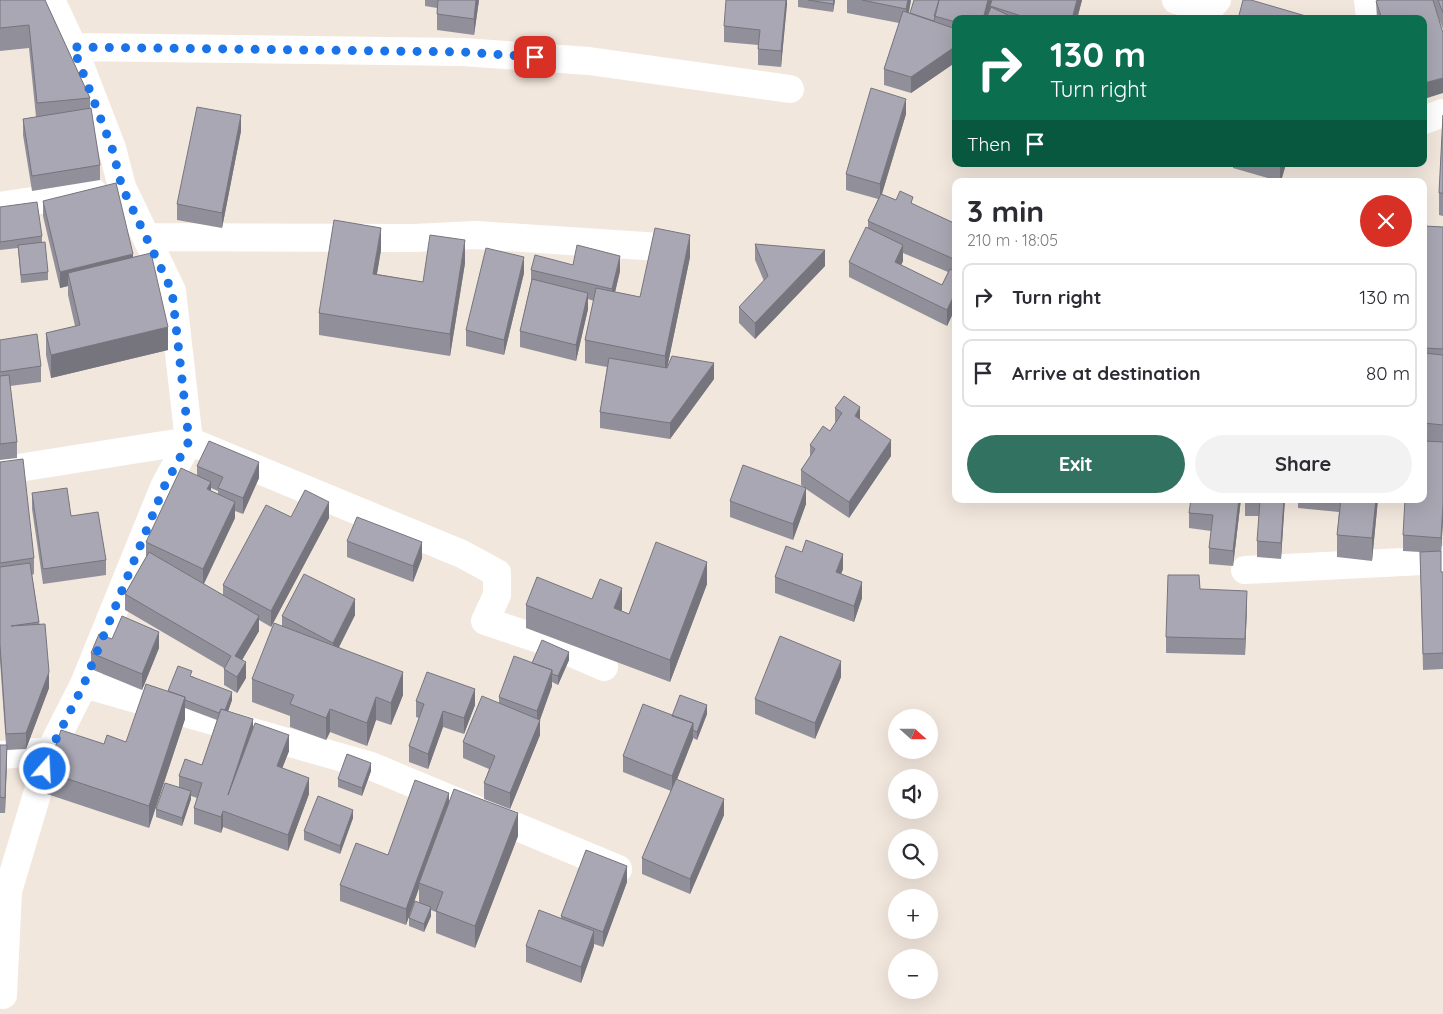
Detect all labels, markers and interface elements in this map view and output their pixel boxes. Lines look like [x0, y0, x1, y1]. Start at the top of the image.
text: 130 m [1050, 32, 1146, 76]
icon: right [967, 35, 1032, 100]
pin [514, 36, 556, 78]
icon: arrive [521, 43, 549, 71]
text: Turn right [1050, 75, 1147, 103]
icon: arrive [1021, 130, 1049, 158]
text: Then [967, 132, 1011, 156]
text: 3 min [967, 192, 1044, 230]
button: close [1360, 195, 1412, 247]
text: 210 m · 18:05 [967, 230, 1058, 250]
icon: right [969, 283, 997, 311]
text: Turn right [1012, 285, 1101, 309]
text: 130 m [1359, 285, 1410, 309]
icon: arrive [969, 359, 997, 387]
text: Arrive at destination [1012, 361, 1201, 385]
text: 80 m [1366, 361, 1410, 385]
button: Exit [967, 435, 1185, 493]
button: Share [1195, 435, 1412, 493]
north arrow [888, 709, 938, 759]
map controls [888, 709, 938, 999]
position arrow [18, 742, 70, 794]
button: sound [888, 769, 938, 819]
button: search [888, 829, 938, 879]
button: + [888, 889, 938, 939]
button: − [888, 949, 938, 999]

